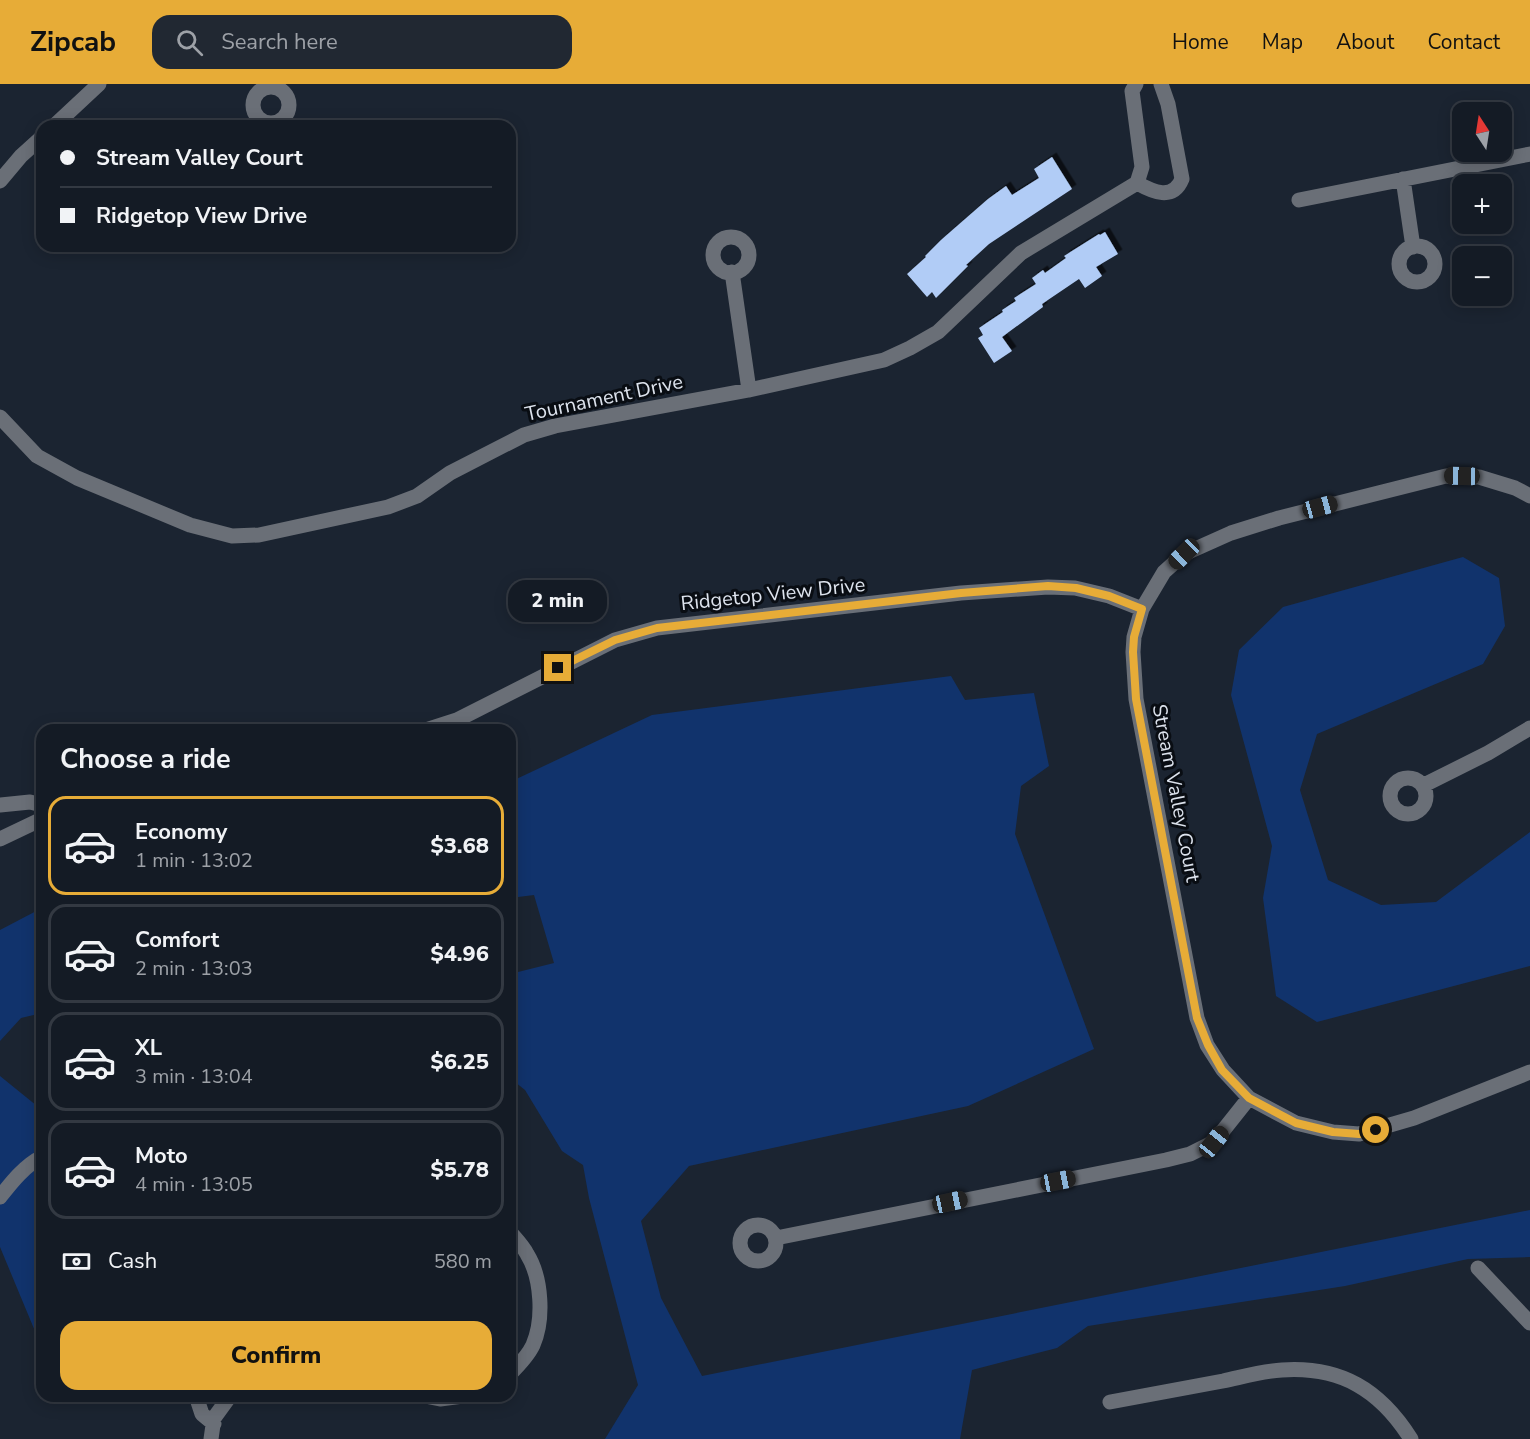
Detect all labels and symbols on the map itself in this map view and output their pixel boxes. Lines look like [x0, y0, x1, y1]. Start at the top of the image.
north arrow [1452, 102, 1512, 162]
street label: Tournament Drive [523, 368, 685, 428]
car [1444, 467, 1480, 485]
car [1300, 494, 1340, 520]
car [1165, 535, 1203, 573]
street label: Ridgetop View Drive [680, 571, 866, 617]
callout: 2 min [508, 581, 608, 623]
route end [544, 654, 571, 681]
street label: Stream Valley Court [1146, 702, 1207, 885]
route start [1362, 1116, 1389, 1143]
car [1196, 1122, 1232, 1162]
car [1039, 1169, 1077, 1193]
car [931, 1189, 969, 1215]

